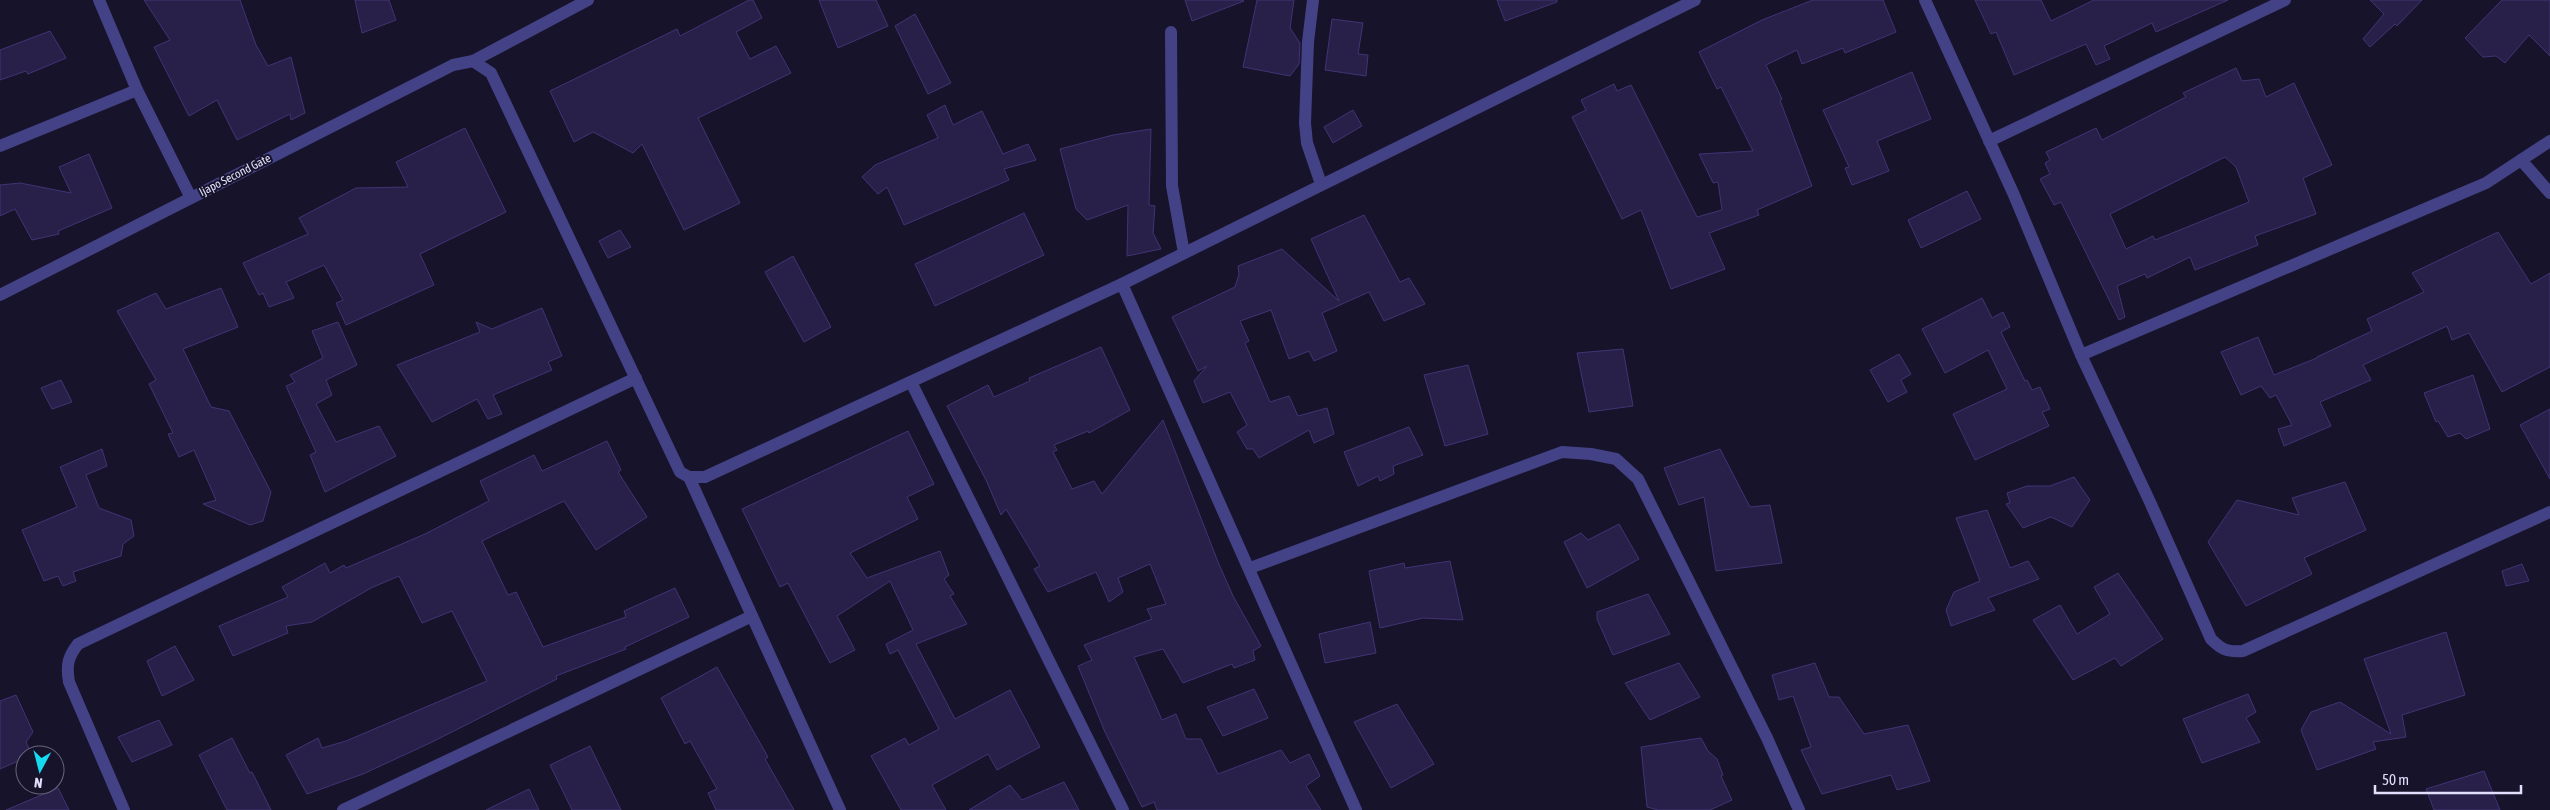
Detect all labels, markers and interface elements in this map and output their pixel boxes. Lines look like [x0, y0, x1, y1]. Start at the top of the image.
street label: Ijapo Second Gate [197, 151, 273, 199]
north arrow [15, 745, 65, 795]
scale bar [2375, 762, 2521, 794]
text: 50 m [2382, 771, 2409, 788]
text: N [33, 774, 43, 791]

